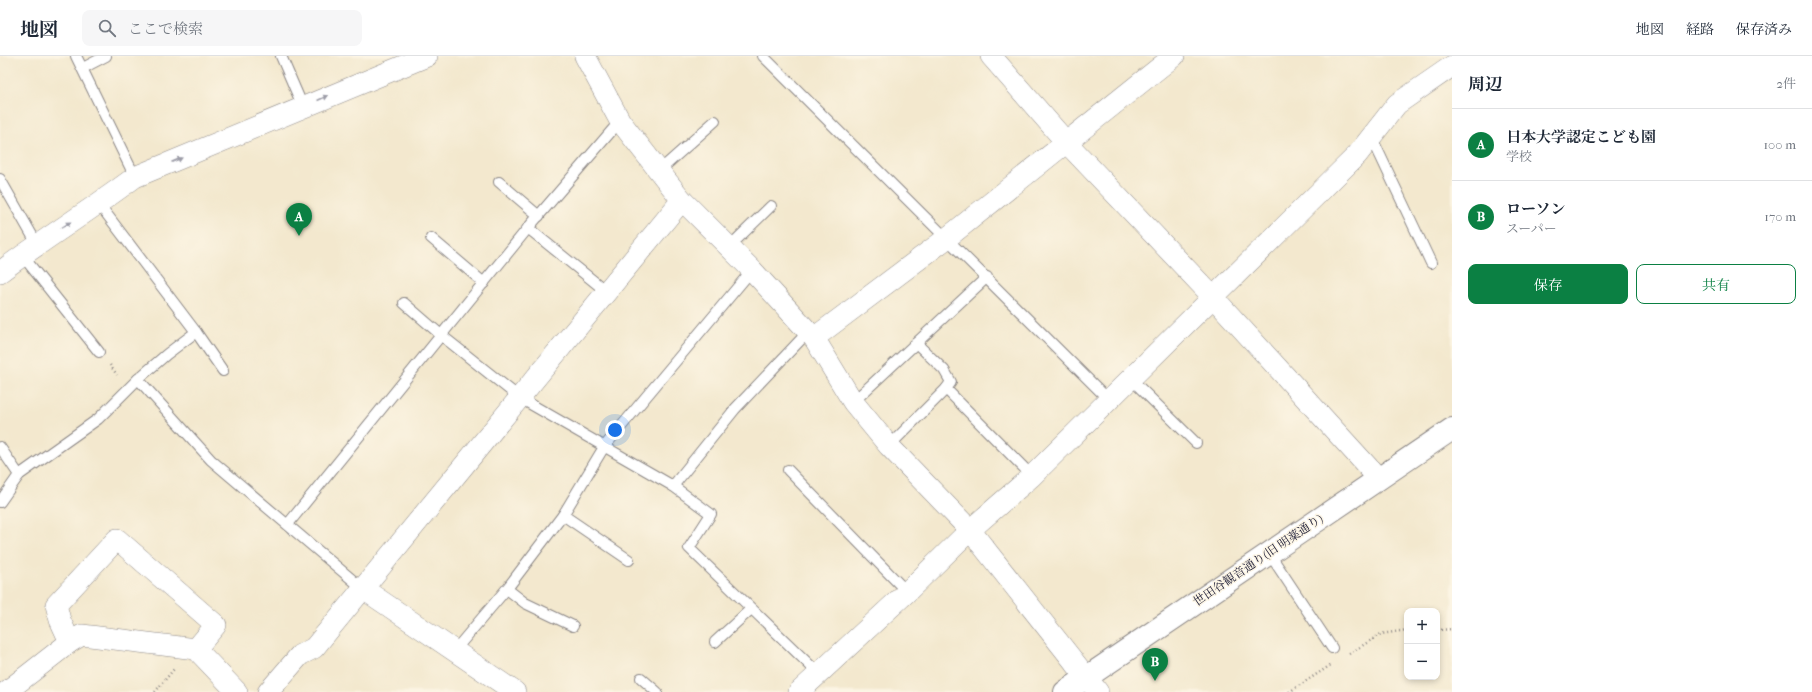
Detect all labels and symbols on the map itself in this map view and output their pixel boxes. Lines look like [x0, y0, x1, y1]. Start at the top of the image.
one-way arrow [317, 95, 329, 102]
one-way arrow [172, 156, 184, 162]
pin: A [286, 203, 312, 236]
one-way arrow [61, 221, 71, 229]
your location [605, 420, 625, 440]
street label: 世田谷観音通り(旧 明薬通り) [1191, 511, 1325, 609]
pin: B [1142, 648, 1168, 681]

